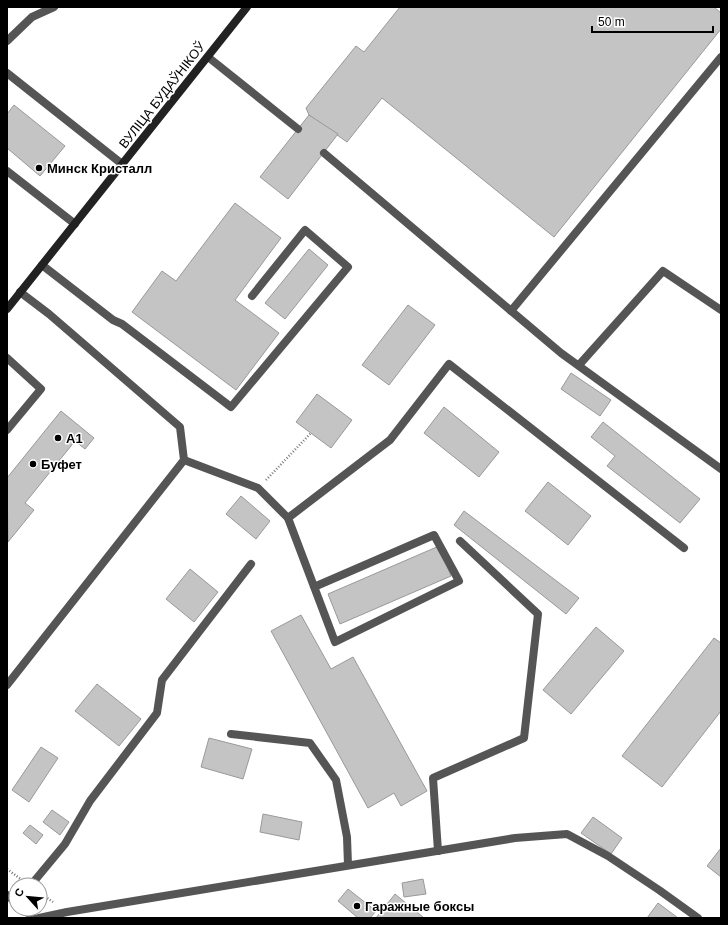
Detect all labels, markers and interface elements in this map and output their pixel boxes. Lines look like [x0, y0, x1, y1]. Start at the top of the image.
scale bar [592, 8, 713, 34]
text: 50 m [598, 15, 625, 29]
street label: ВУЛІЦА БУДАЎНІКОЎ [116, 38, 209, 151]
place label: Минск Кристалл [47, 161, 152, 176]
marker: Минск Кристалл [34, 163, 44, 173]
place label: A1 [66, 431, 83, 446]
marker: A1 [53, 433, 63, 443]
place label: Буфет [41, 457, 82, 472]
marker: Буфет [28, 459, 38, 469]
north arrow [8, 877, 48, 917]
text: С [12, 886, 26, 899]
place label: Гаражные боксы [365, 899, 474, 914]
marker: Гаражные боксы [352, 901, 362, 911]

